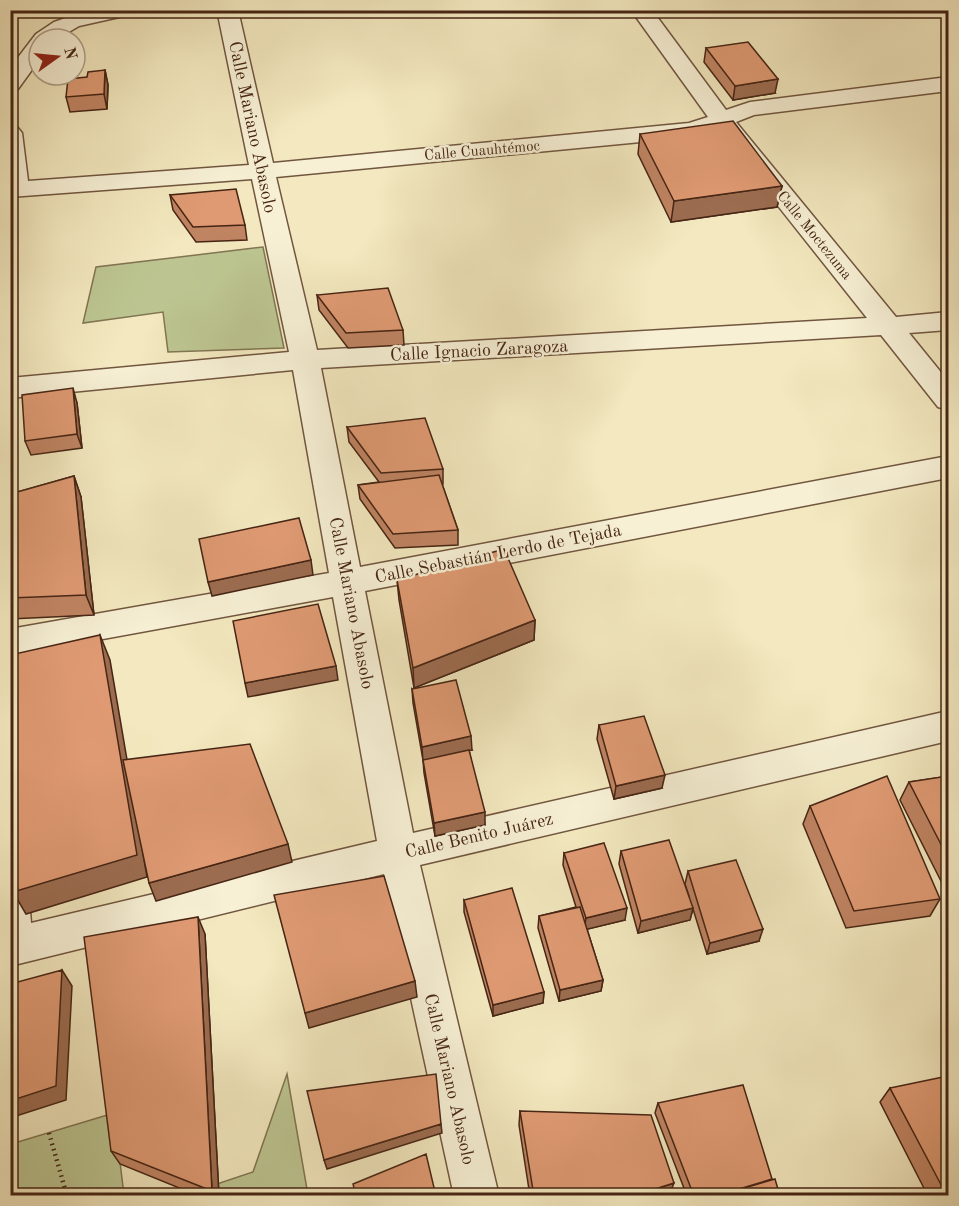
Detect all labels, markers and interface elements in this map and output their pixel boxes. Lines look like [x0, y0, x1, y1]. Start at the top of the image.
north arrow [27, 27, 87, 87]
street label: Calle Mariano Abasolo [225, 40, 279, 215]
text: N [60, 46, 79, 62]
street label: Calle Cuauhtémoc [424, 139, 541, 164]
street label: Calle Moctezuma [774, 189, 854, 284]
street label: Calle Ignacio Zaragoza [389, 337, 569, 365]
street label: Calle Mariano Abasolo [325, 515, 377, 691]
street label: Calle Sebastián Lerdo de Tejada [373, 521, 623, 587]
street label: Calle Benito Juárez [403, 810, 555, 862]
street label: Calle Mariano Abasolo [421, 992, 478, 1167]

